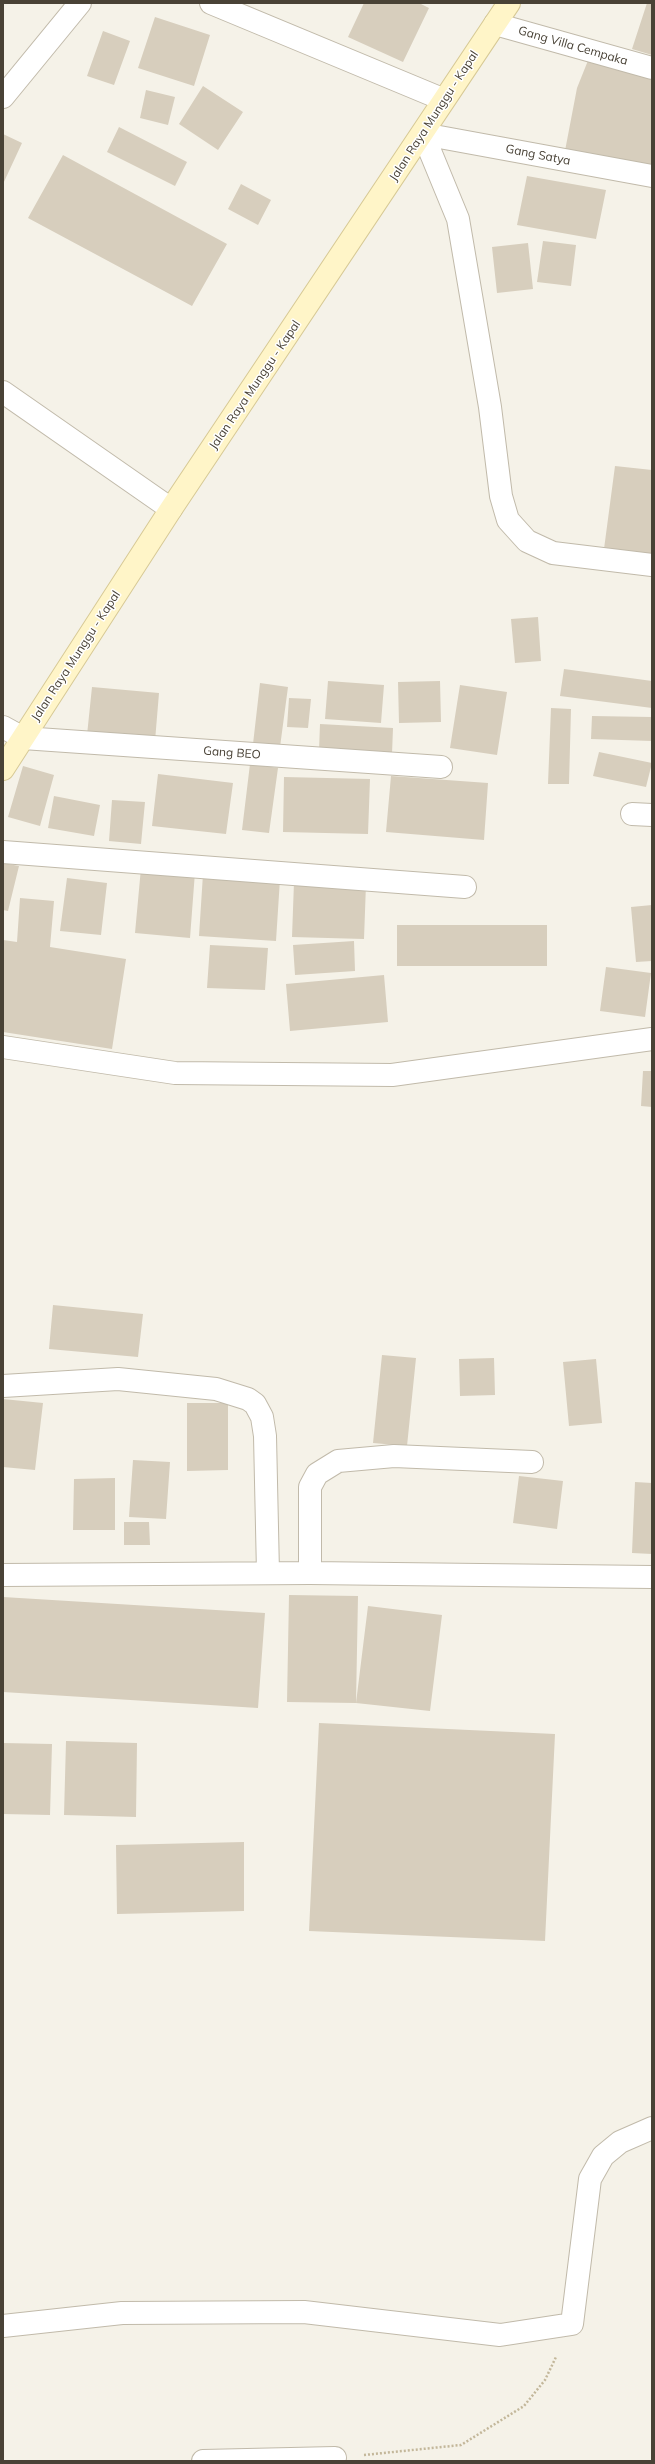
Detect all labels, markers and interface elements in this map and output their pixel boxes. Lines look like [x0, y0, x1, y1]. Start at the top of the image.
street label: Gang Villa Cempaka [517, 23, 629, 69]
street label: Jalan Raya Munggu - Kapal [386, 48, 482, 184]
street label: Gang Satya [504, 142, 572, 168]
street label: Jalan Raya Munggu - Kapal [206, 318, 304, 452]
street label: Jalan Raya Munggu - Kapal [28, 588, 124, 724]
street label: Gang BEO [203, 744, 261, 762]

